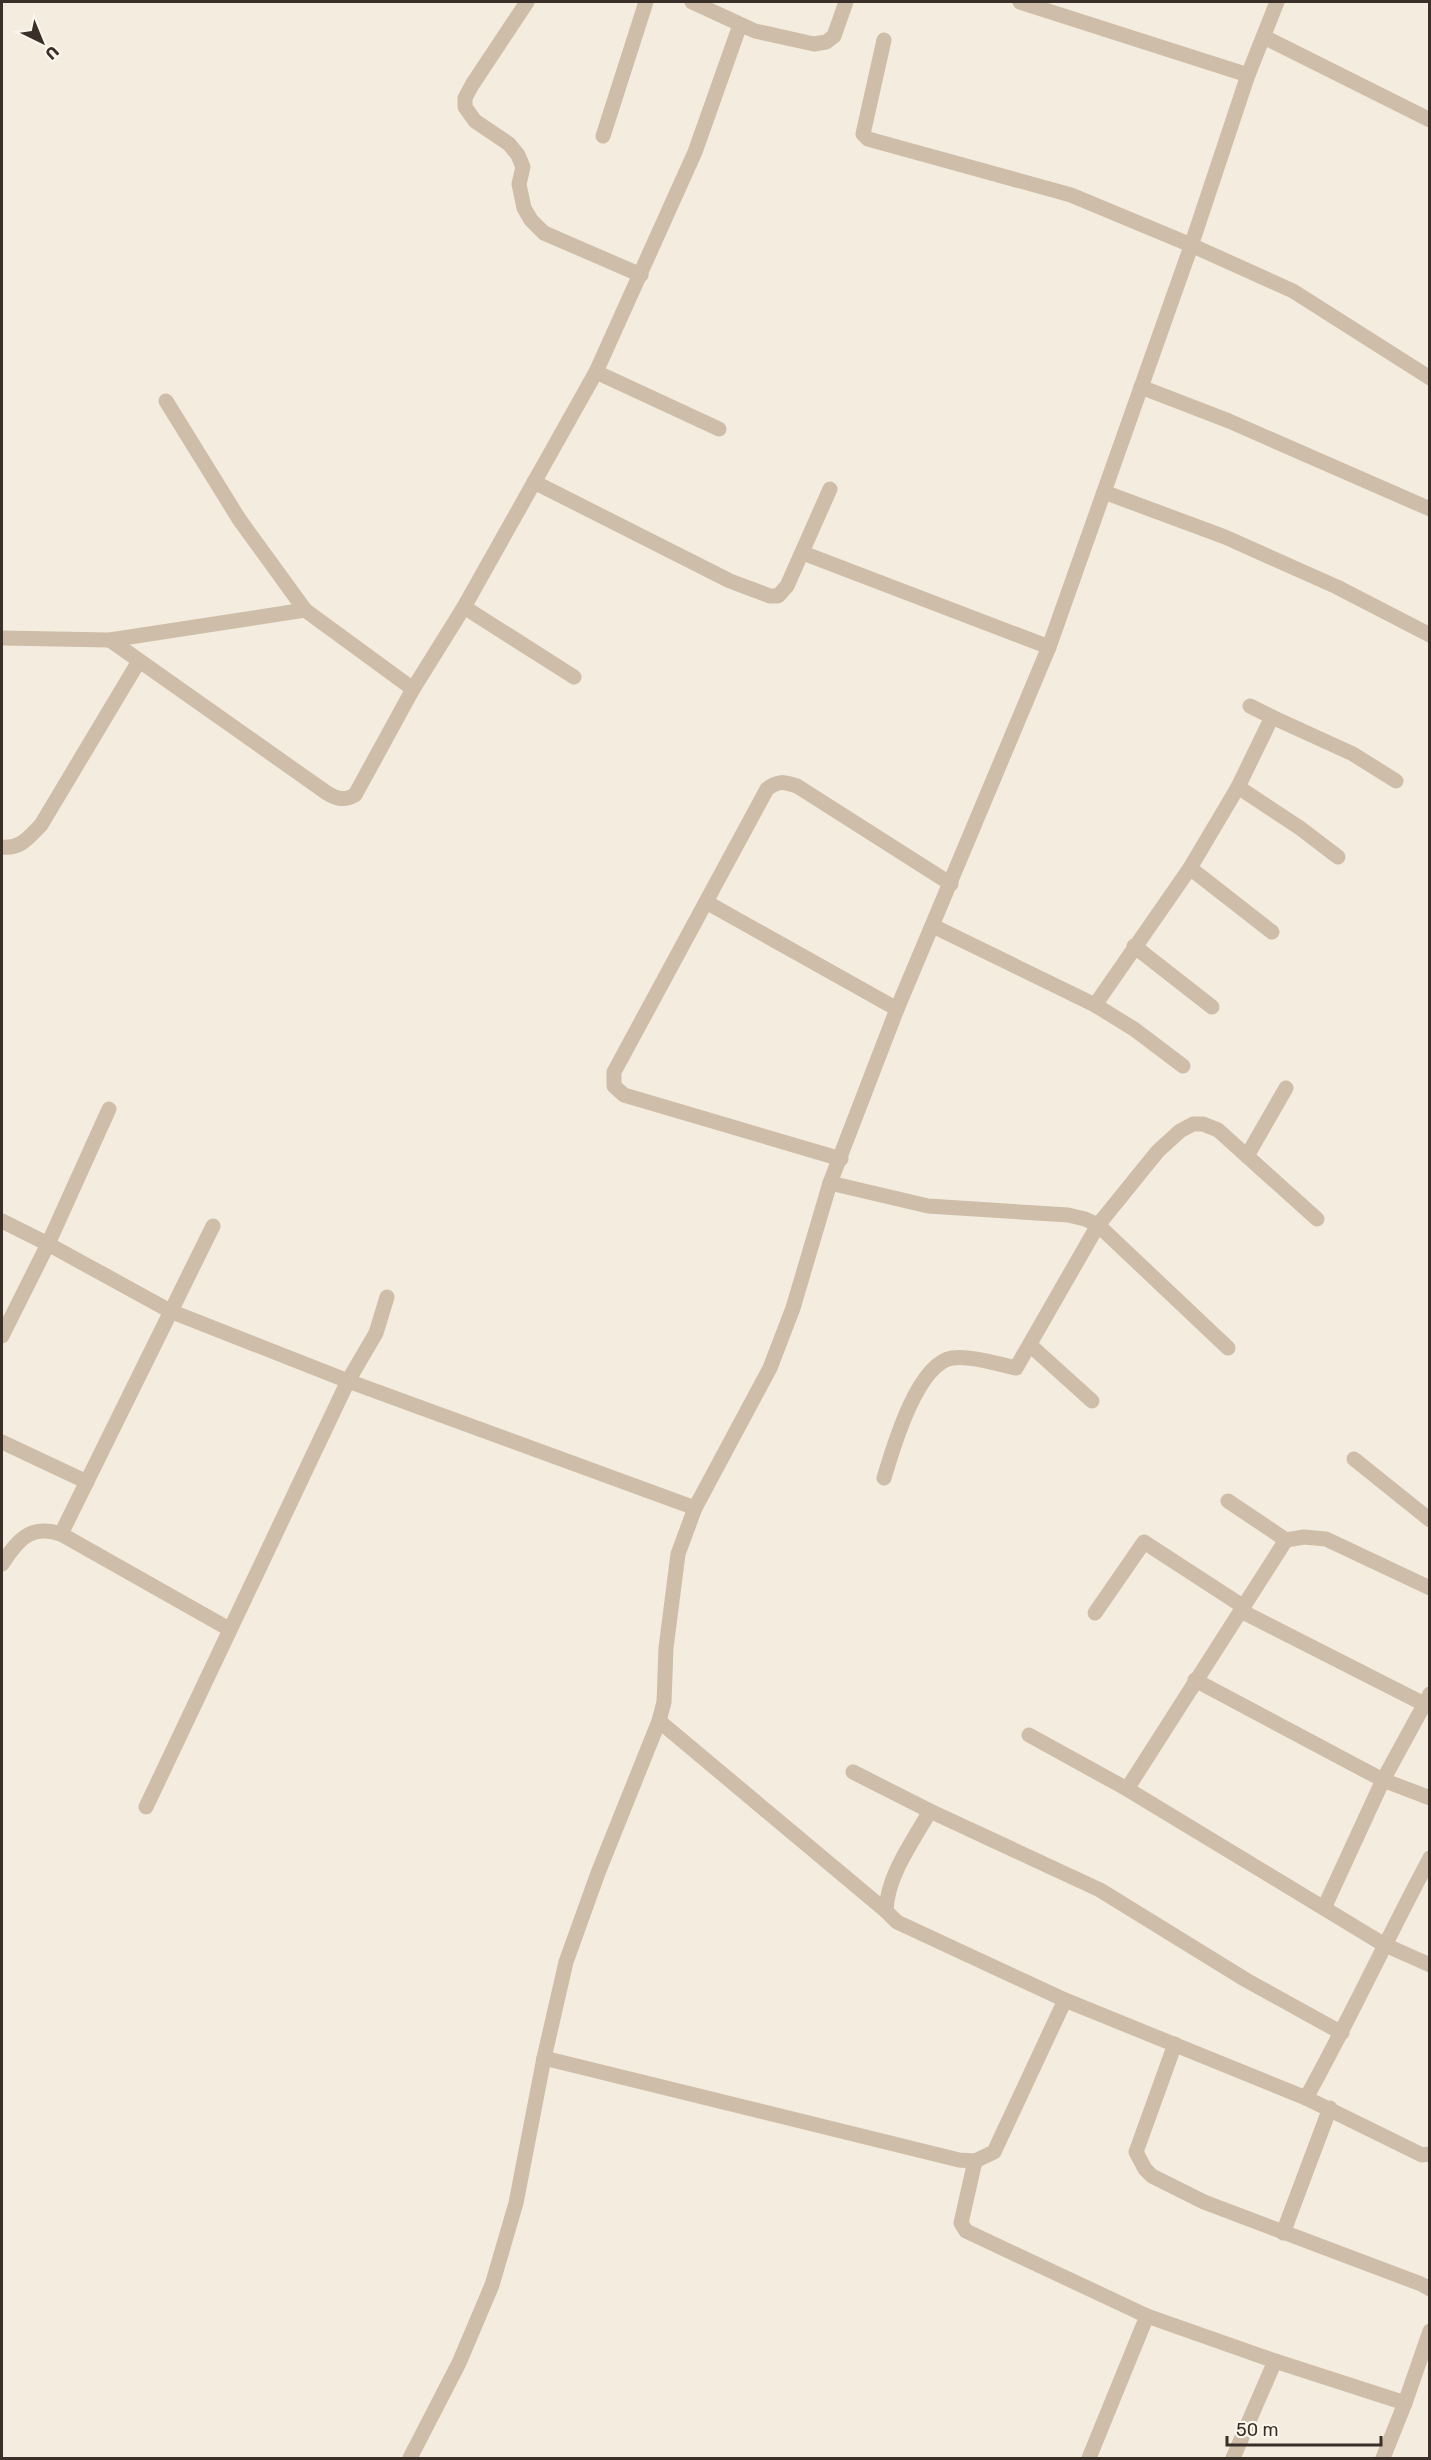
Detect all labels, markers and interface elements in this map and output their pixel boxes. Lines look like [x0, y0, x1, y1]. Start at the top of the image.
north arrow [12, 12, 72, 72]
text: U [41, 42, 63, 64]
scale bar [1227, 2409, 1382, 2447]
text: 50 m [1236, 2419, 1279, 2441]

